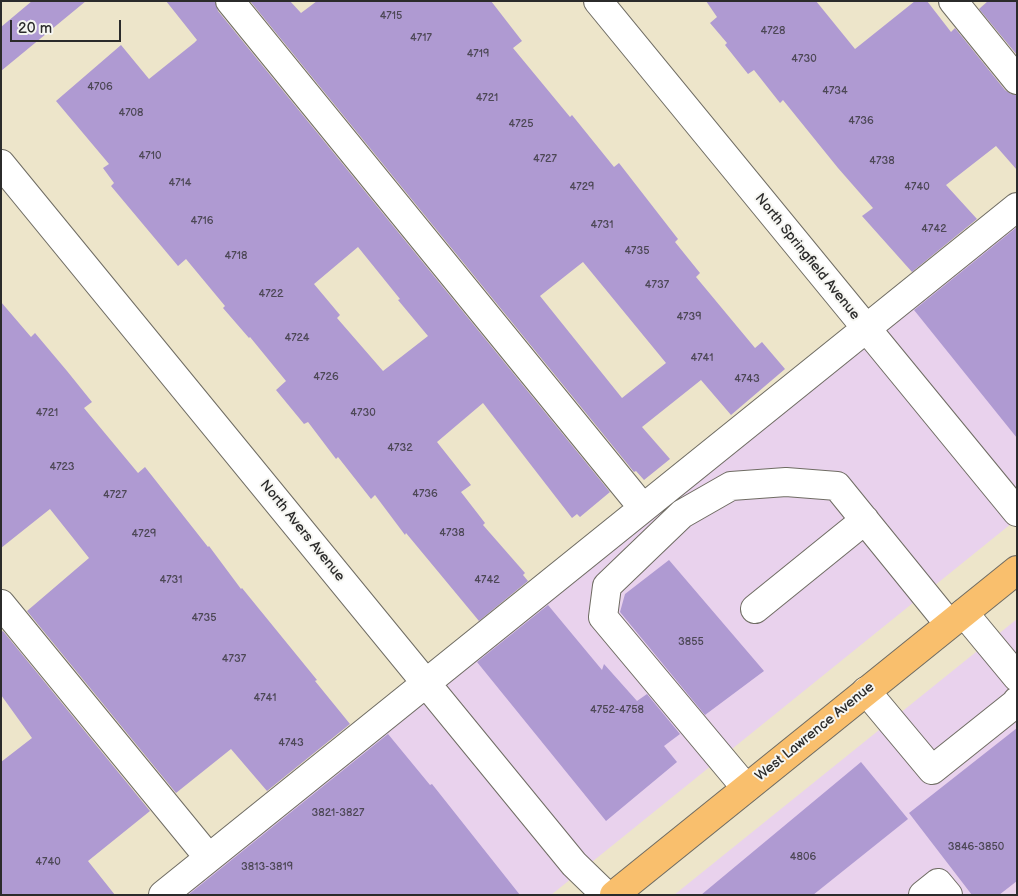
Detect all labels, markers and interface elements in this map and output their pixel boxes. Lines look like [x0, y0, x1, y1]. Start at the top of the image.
house number: 4715 [380, 9, 402, 23]
scale bar [12, 10, 124, 42]
text: 20 m [18, 19, 52, 38]
house number: 4728 [760, 24, 786, 38]
house number: 4717 [410, 31, 432, 45]
house number: 4719 [467, 47, 489, 61]
house number: 4730 [791, 52, 817, 66]
house number: 4706 [87, 80, 113, 94]
house number: 4734 [822, 84, 848, 98]
house number: 4721 [476, 91, 498, 105]
house number: 4708 [119, 106, 143, 120]
house number: 4736 [848, 114, 874, 128]
house number: 4725 [509, 117, 533, 131]
house number: 4710 [139, 149, 161, 163]
house number: 4727 [533, 152, 557, 166]
house number: 4738 [869, 154, 895, 168]
house number: 4714 [168, 176, 192, 190]
house number: 4729 [570, 180, 594, 194]
house number: 4740 [904, 180, 930, 194]
street label: North Springfield Avenue [751, 191, 863, 323]
house number: 4716 [190, 214, 214, 228]
house number: 4731 [590, 218, 614, 232]
house number: 4742 [921, 222, 947, 236]
house number: 4735 [624, 244, 650, 258]
house number: 4718 [225, 249, 247, 263]
house number: 4737 [645, 278, 669, 292]
house number: 4722 [258, 287, 284, 301]
house number: 4739 [676, 310, 702, 324]
house number: 4724 [284, 331, 310, 345]
house number: 4741 [690, 351, 714, 365]
house number: 4726 [313, 370, 339, 384]
house number: 4743 [734, 372, 760, 386]
house number: 4721 [36, 406, 58, 420]
house number: 4730 [350, 406, 376, 420]
house number: 4732 [387, 441, 413, 455]
house number: 4723 [49, 460, 75, 474]
street label: North Avers Avenue [256, 477, 348, 585]
house number: 4736 [412, 487, 438, 501]
house number: 4727 [103, 488, 127, 502]
house number: 4738 [439, 526, 465, 540]
house number: 4729 [132, 527, 156, 541]
house number: 4731 [159, 573, 183, 587]
house number: 4742 [474, 573, 500, 587]
house number: 4735 [191, 611, 217, 625]
house number: 3855 [678, 635, 704, 649]
house number: 4737 [222, 652, 246, 666]
street label: West Lawrence Avenue [752, 679, 878, 785]
house number: 4741 [253, 691, 277, 705]
house number: 4752-4758 [590, 703, 644, 717]
house number: 4743 [278, 736, 304, 750]
house number: 3821-3827 [312, 806, 364, 820]
house number: 3846-3850 [948, 840, 1004, 854]
house number: 4806 [790, 850, 816, 864]
house number: 4740 [35, 855, 61, 869]
house number: 3813-3819 [241, 860, 293, 874]

